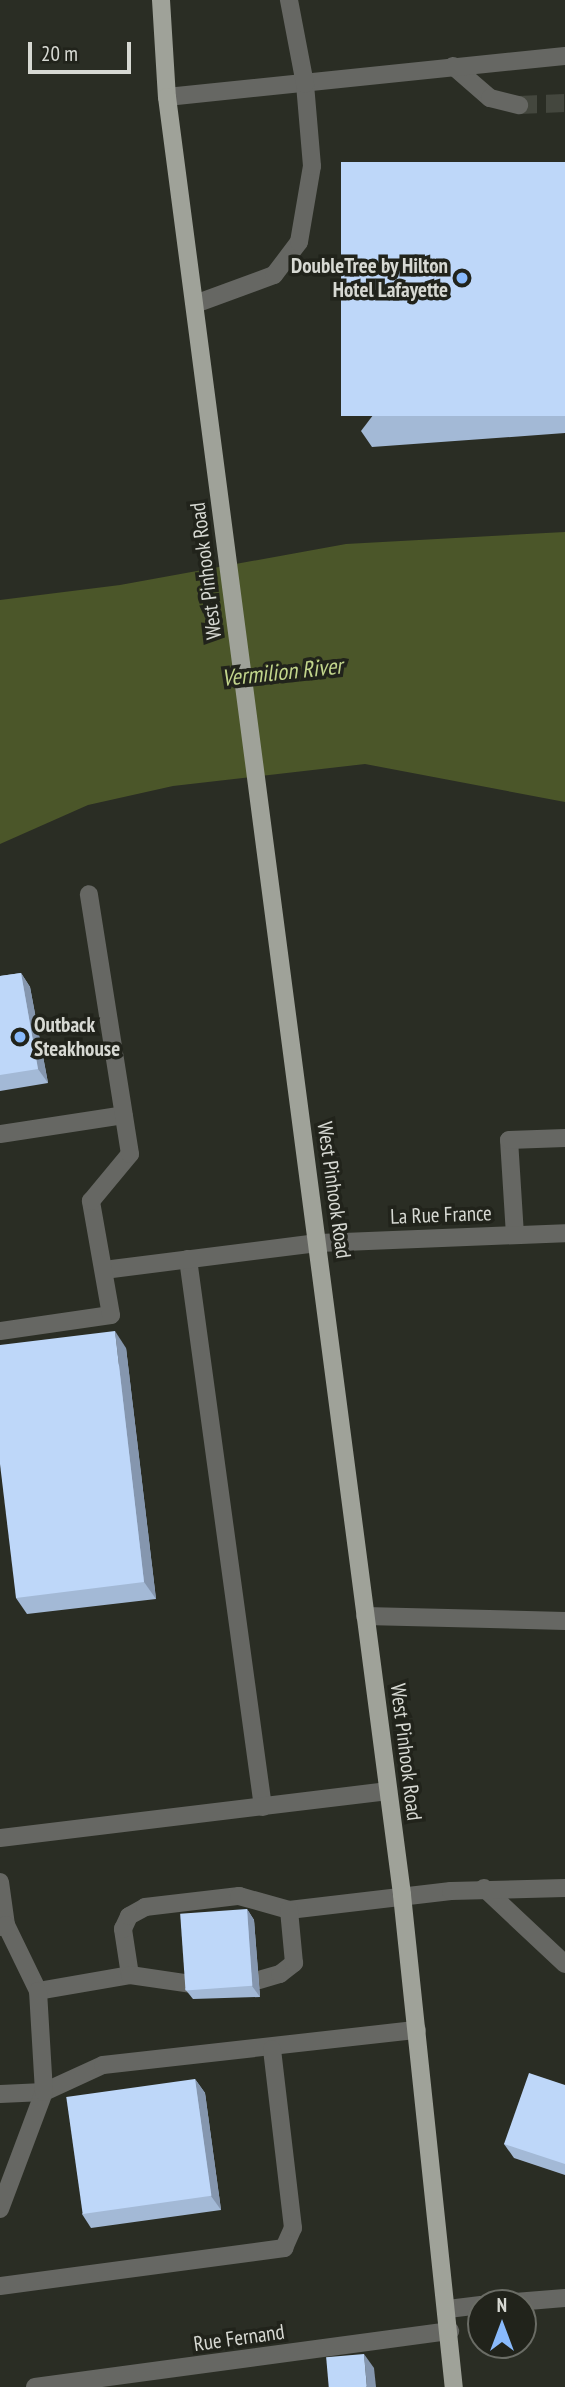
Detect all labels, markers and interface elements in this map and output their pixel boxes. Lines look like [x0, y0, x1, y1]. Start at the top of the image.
scale bar [32, 28, 135, 72]
text: 20 m [41, 40, 78, 67]
place label: DoubleTree by Hilton Hotel Lafayette [290, 253, 448, 303]
marker: DoubleTree by Hilton Hotel Lafayette [454, 270, 470, 286]
street label: West Pinhook Road [185, 501, 227, 641]
water label: Vermilion River [220, 652, 344, 692]
place label: Outback Steakhouse [34, 1012, 120, 1062]
marker: Outback Steakhouse [12, 1029, 28, 1045]
street label: West Pinhook Road [312, 1120, 356, 1260]
street label: La Rue France [390, 1201, 492, 1229]
street label: West Pinhook Road [385, 1682, 427, 1822]
north arrow [467, 2289, 537, 2359]
text: N [497, 2293, 507, 2317]
street label: Rue Fernand [192, 2319, 286, 2357]

